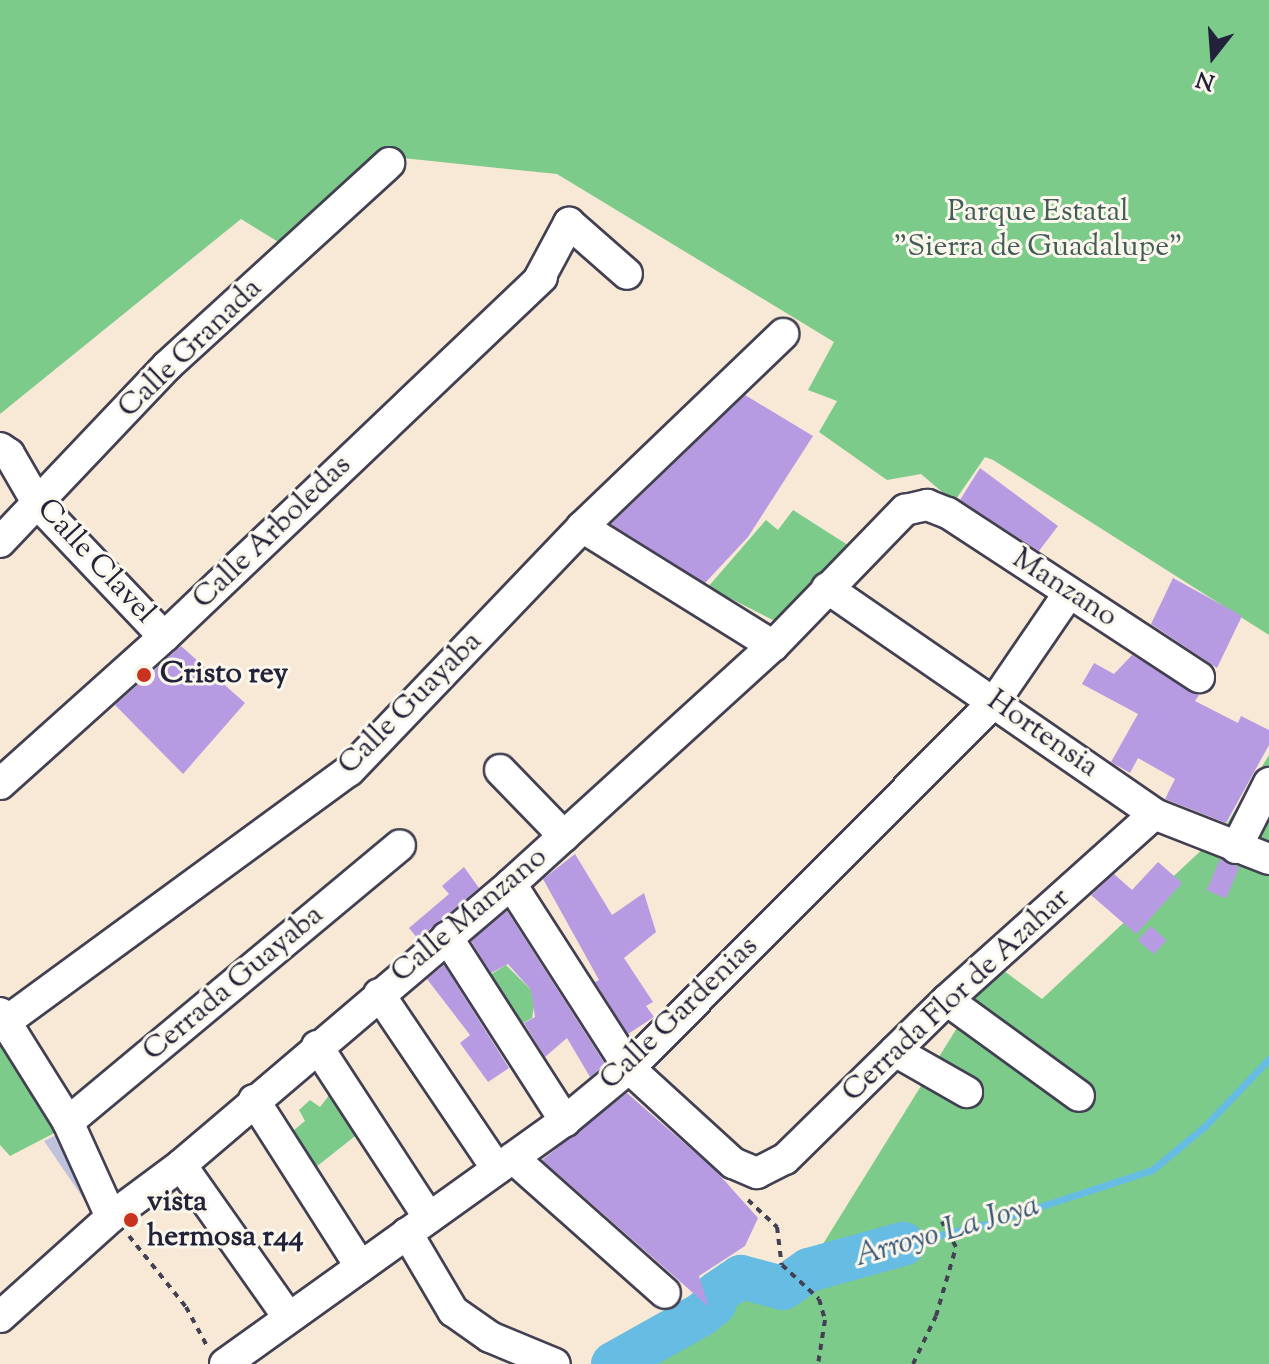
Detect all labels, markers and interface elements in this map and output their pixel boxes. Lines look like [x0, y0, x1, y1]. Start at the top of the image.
north arrow [1173, 16, 1253, 96]
text: N [1193, 61, 1219, 97]
park label: Parque Estatal "Sierra de Guadalupe" [893, 195, 1183, 266]
street label: Calle Granada [112, 271, 270, 427]
street label: Calle Arboledas [186, 448, 360, 618]
street label: Calle Clavel [28, 492, 162, 632]
street label: Manzano [1005, 542, 1123, 636]
street label: Calle Guayaba [332, 625, 490, 783]
place label: Cristo rey [160, 657, 288, 693]
marker: Cristo rey [135, 666, 153, 684]
street label: Hortensia [979, 684, 1105, 786]
street label: Calle Manzano [385, 840, 555, 992]
street label: Cerrada Flor de Azahar [836, 881, 1078, 1111]
street label: Cerrada Guayaba [137, 898, 331, 1070]
street label: Calle Gardenias [593, 929, 767, 1099]
place label: vista hermosa r44 [147, 1185, 304, 1256]
water label: Arroyo La Joya [850, 1187, 1044, 1277]
marker: vista hermosa r44 [122, 1211, 140, 1229]

